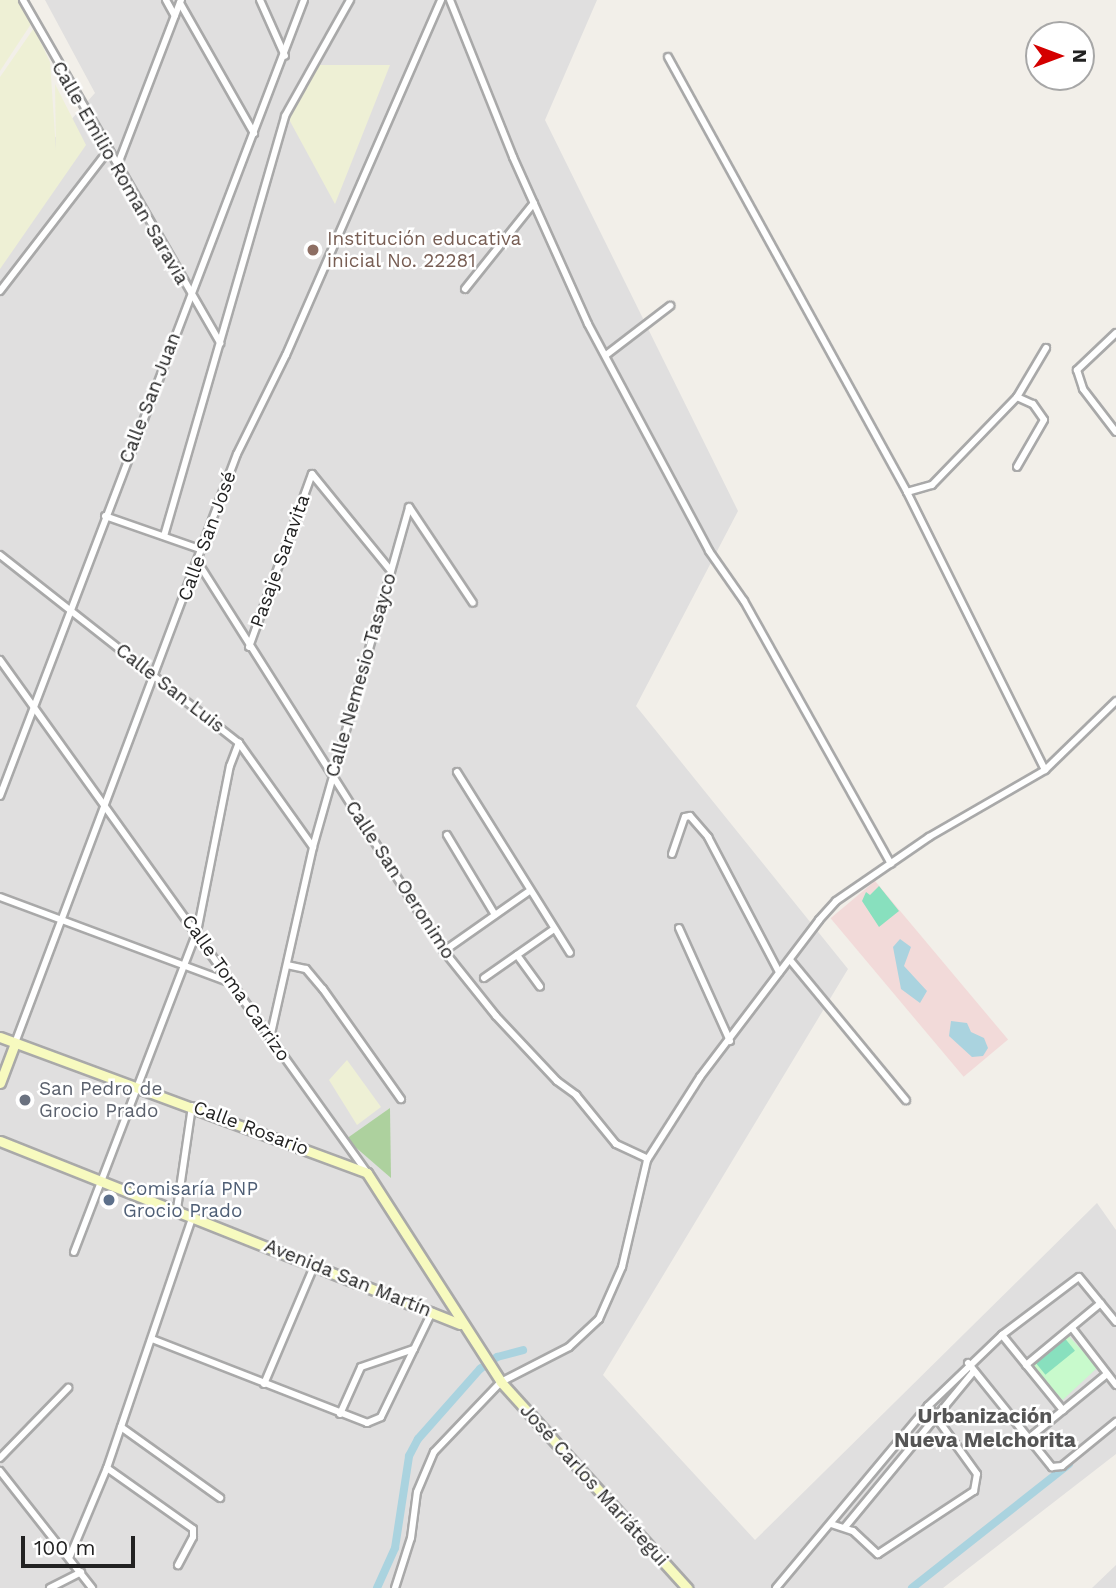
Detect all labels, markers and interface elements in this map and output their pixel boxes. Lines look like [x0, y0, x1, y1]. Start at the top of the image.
north arrow [1025, 21, 1095, 91]
text: N [1068, 49, 1091, 63]
street label: Calle Emilio Roman Saravia [47, 57, 193, 289]
place label: Institución educativa inicial No. 22281 [327, 228, 521, 272]
marker: Institución educativa inicial No. 22281 [305, 242, 321, 258]
street label: Calle San Juan [115, 329, 185, 467]
street label: Calle San José [173, 468, 241, 604]
street label: Pasaje Saravita [245, 491, 315, 631]
street label: Calle Nemesio Tasayco [321, 570, 401, 780]
street label: Calle San Luis [111, 638, 229, 738]
street label: Calle San Oeronimo [340, 797, 460, 963]
street label: Calle Toma Carrizo [177, 910, 295, 1066]
place label: San Pedro de Grocio Prado [39, 1078, 162, 1122]
marker: San Pedro de Grocio Prado [17, 1092, 33, 1108]
street label: Calle Rosario [190, 1096, 312, 1160]
place label: Comisaría PNP Grocio Prado [123, 1178, 259, 1222]
marker: Comisaría PNP Grocio Prado [101, 1192, 117, 1208]
street label: Avenida San Martín [261, 1234, 435, 1322]
street label: José Carlos Mariátegui [515, 1399, 673, 1571]
district label: Urbanización Nueva Melchorita [894, 1403, 1076, 1453]
scale bar [24, 1522, 138, 1566]
text: 100 m [34, 1535, 96, 1560]

